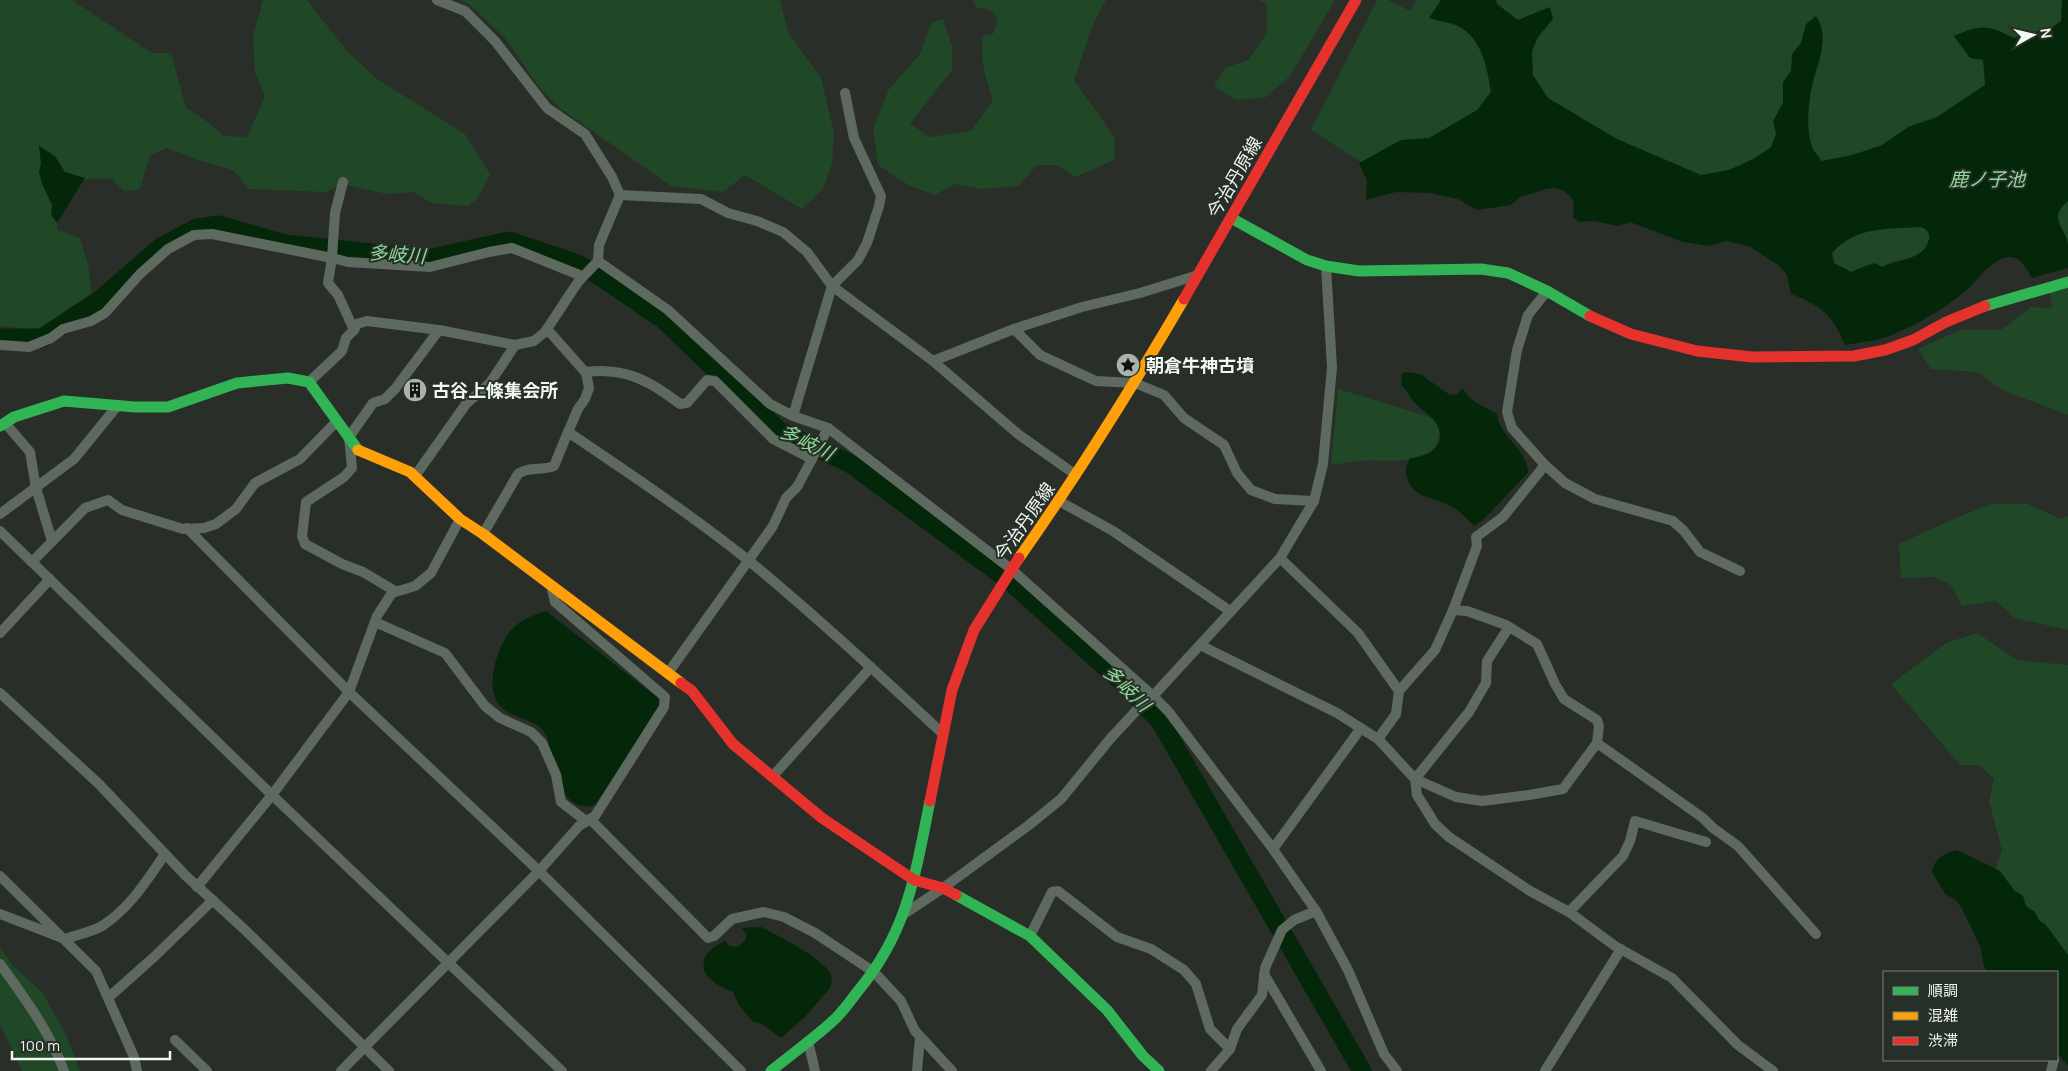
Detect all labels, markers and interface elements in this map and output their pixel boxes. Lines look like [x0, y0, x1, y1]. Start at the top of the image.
north arrow [2008, 10, 2058, 60]
text: N [2036, 27, 2056, 39]
street label: 今治丹原線 [1201, 132, 1267, 222]
water label: 鹿ノ子池 [1949, 166, 2027, 192]
water label: 多岐川 [368, 239, 428, 269]
place icon: 朝倉牛神古墳 [1115, 352, 1141, 378]
place label: 朝倉牛神古墳 [1146, 353, 1254, 377]
building icon: 古谷上條集会所 [402, 377, 428, 403]
place label: 古谷上條集会所 [432, 378, 558, 402]
water label: 多岐川 [776, 418, 840, 467]
street label: 今治丹原線 [988, 477, 1060, 565]
water label: 多岐川 [1097, 659, 1158, 719]
legend [1883, 971, 2058, 1061]
text: 順調 [1928, 980, 1958, 1001]
text: 混雑 [1928, 1005, 1958, 1026]
scale bar [12, 1028, 170, 1060]
text: 渋滞 [1928, 1030, 1958, 1051]
text: 100 m [20, 1035, 60, 1056]

